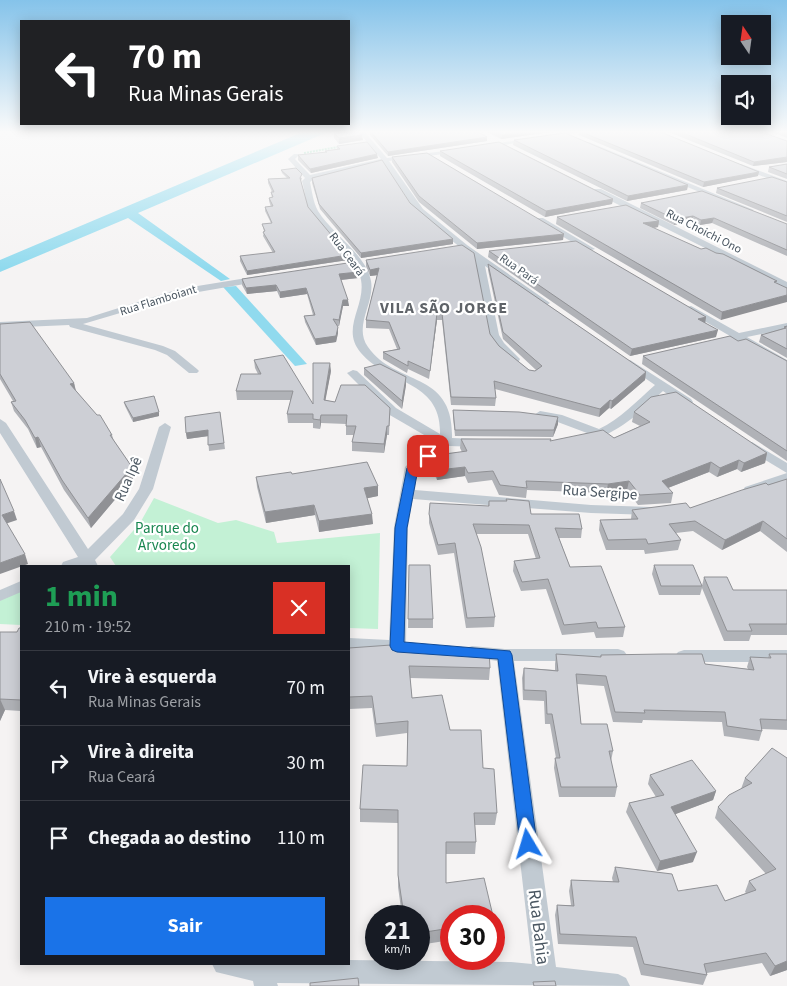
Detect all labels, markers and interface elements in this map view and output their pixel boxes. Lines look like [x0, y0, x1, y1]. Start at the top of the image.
north arrow [721, 15, 771, 65]
map controls [721, 15, 771, 125]
text: 70 m [128, 32, 202, 82]
icon: left [45, 40, 110, 105]
button: sound [721, 75, 771, 125]
text: Rua Minas Gerais [128, 78, 283, 110]
street label: Rua Choichi Ono [663, 205, 745, 258]
street label: Rua Ceará [325, 229, 369, 280]
street label: Rua Pará [496, 250, 542, 289]
street label: Rua Flamboiant [118, 281, 199, 320]
district label: VILA SÃO JORGE [379, 297, 508, 319]
pin [407, 435, 449, 477]
icon: arrive [414, 442, 442, 470]
street label: Rua Ipê [109, 453, 148, 505]
street label: Rua Sergipe [562, 479, 638, 506]
park label: Parque do Arvoredo [135, 518, 199, 556]
text: 1 min [45, 575, 118, 618]
button: close [273, 582, 325, 634]
text: 210 m · 19:52 [45, 616, 132, 638]
text: Vire à esquerda [88, 664, 217, 691]
icon: left [45, 674, 73, 702]
text: 70 m [287, 675, 325, 702]
text: Rua Minas Gerais [88, 691, 201, 713]
text: Vire à direita [88, 739, 194, 766]
icon: right [45, 749, 73, 777]
text: 30 m [287, 750, 325, 777]
text: Rua Ceará [88, 766, 155, 788]
position arrow [501, 817, 553, 869]
icon: arrive [45, 824, 73, 852]
text: Chegada ao destino [88, 825, 251, 852]
text: 110 m [277, 825, 325, 852]
street label: Rua Bahia [521, 888, 556, 966]
button: Sair [45, 897, 325, 955]
speed limit sign: 30 [440, 905, 505, 970]
text: 21 [384, 913, 411, 949]
text: km/h [384, 941, 411, 958]

